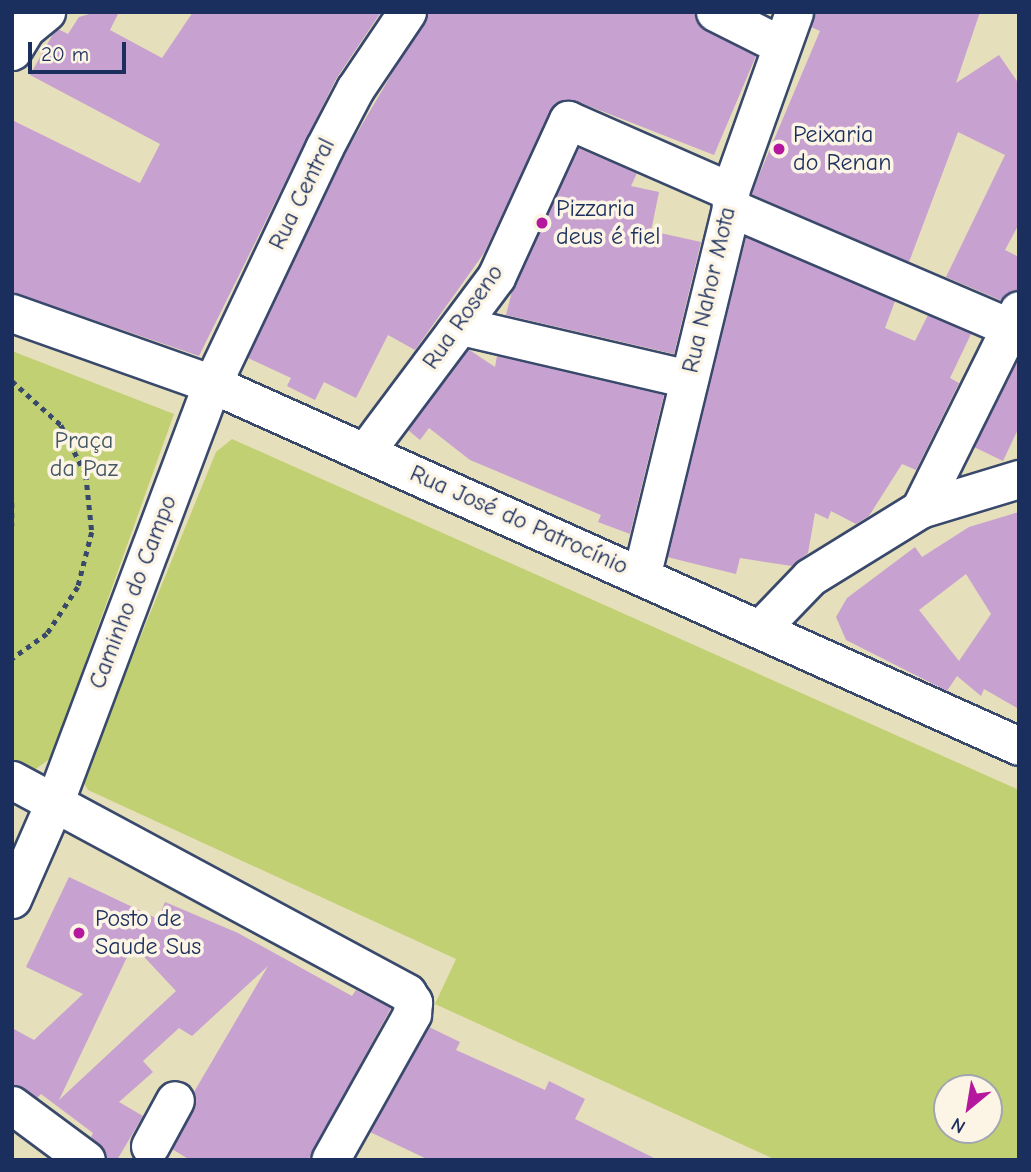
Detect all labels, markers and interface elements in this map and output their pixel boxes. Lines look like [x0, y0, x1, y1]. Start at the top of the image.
scale bar [32, 28, 130, 72]
text: 20 m [41, 42, 89, 66]
place label: Peixaria do Renan [793, 121, 891, 177]
street label: Rua Central [263, 134, 341, 254]
marker: Peixaria do Renan [771, 141, 787, 157]
place label: Pizzaria deus é fiel [556, 195, 660, 251]
street label: Rua Nahor Mota [676, 204, 742, 376]
marker: Pizzaria deus é fiel [534, 215, 550, 231]
street label: Rua Roseno [416, 259, 510, 375]
park label: Praça da Paz [50, 427, 118, 483]
street label: Rua José do Patrocínio [405, 459, 633, 581]
street label: Caminho do Campo [83, 491, 183, 693]
place label: Posto de Saude Sus [95, 905, 201, 961]
marker: Posto de Saude Sus [69, 923, 89, 943]
north arrow [933, 1074, 1003, 1144]
text: N [948, 1113, 969, 1138]

